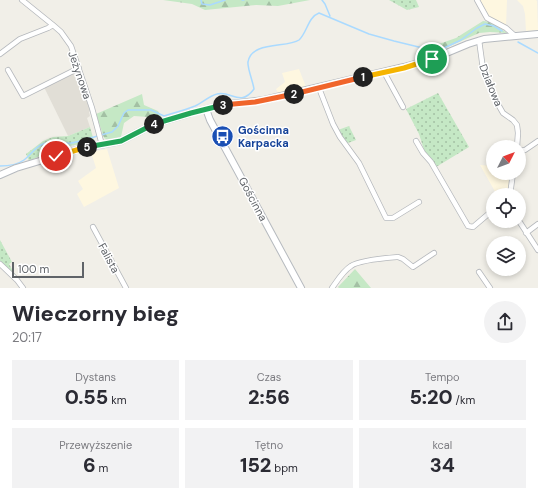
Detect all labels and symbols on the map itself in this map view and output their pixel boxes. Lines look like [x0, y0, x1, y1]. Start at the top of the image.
pin [415, 42, 449, 76]
street label: Jeżynowa [65, 49, 95, 101]
street label: Działowa [476, 62, 506, 108]
pin: 1 [353, 67, 373, 87]
pin: 2 [284, 84, 304, 104]
pin: 3 [213, 95, 233, 115]
pin: 4 [144, 114, 164, 134]
bus stop icon: Gościnna Karpacka [210, 123, 236, 149]
place label: Gościnna Karpacka [238, 123, 289, 150]
pin: 5 [77, 137, 97, 157]
pin [39, 139, 73, 173]
north arrow [486, 140, 526, 180]
street label: Gościnna [236, 175, 270, 223]
street label: Falista [95, 241, 123, 275]
scale bar [12, 260, 84, 279]

